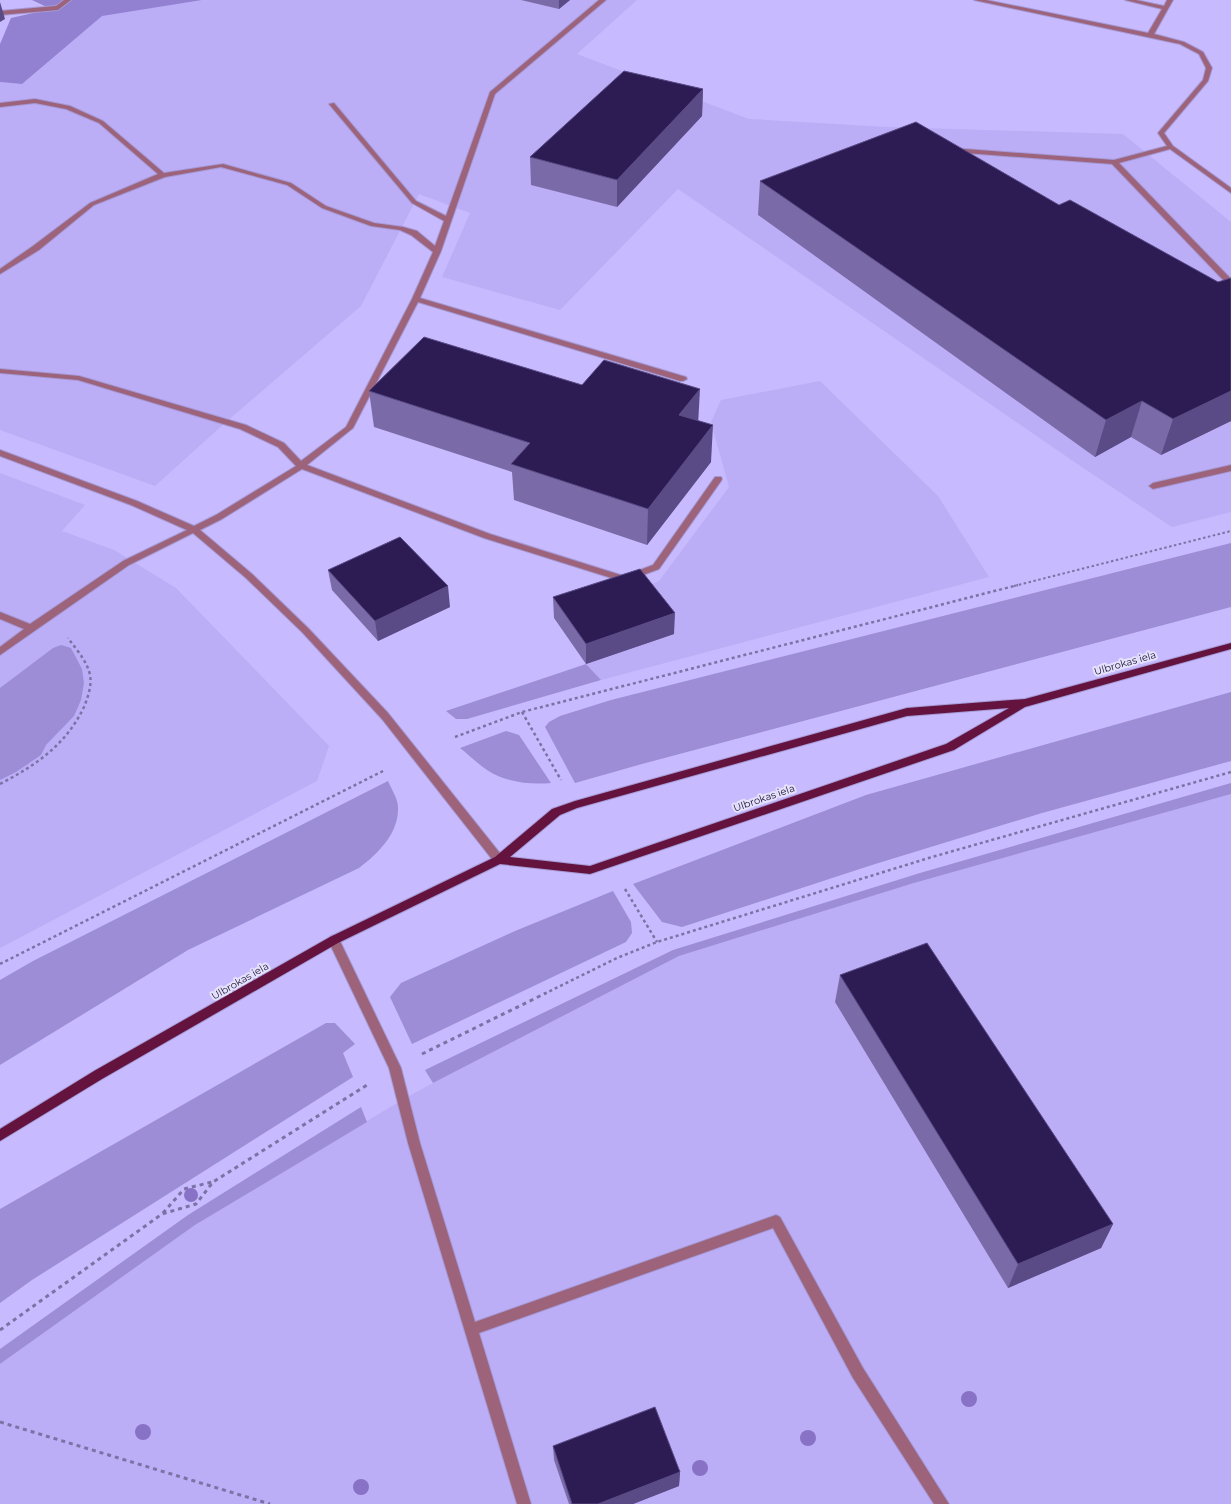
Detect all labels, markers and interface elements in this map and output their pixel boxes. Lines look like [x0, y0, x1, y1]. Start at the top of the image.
street label: Ulbrokas iela [1092, 648, 1158, 678]
street label: Ulbrokas iela [732, 781, 796, 815]
street label: Ulbrokas iela [209, 959, 271, 1003]

